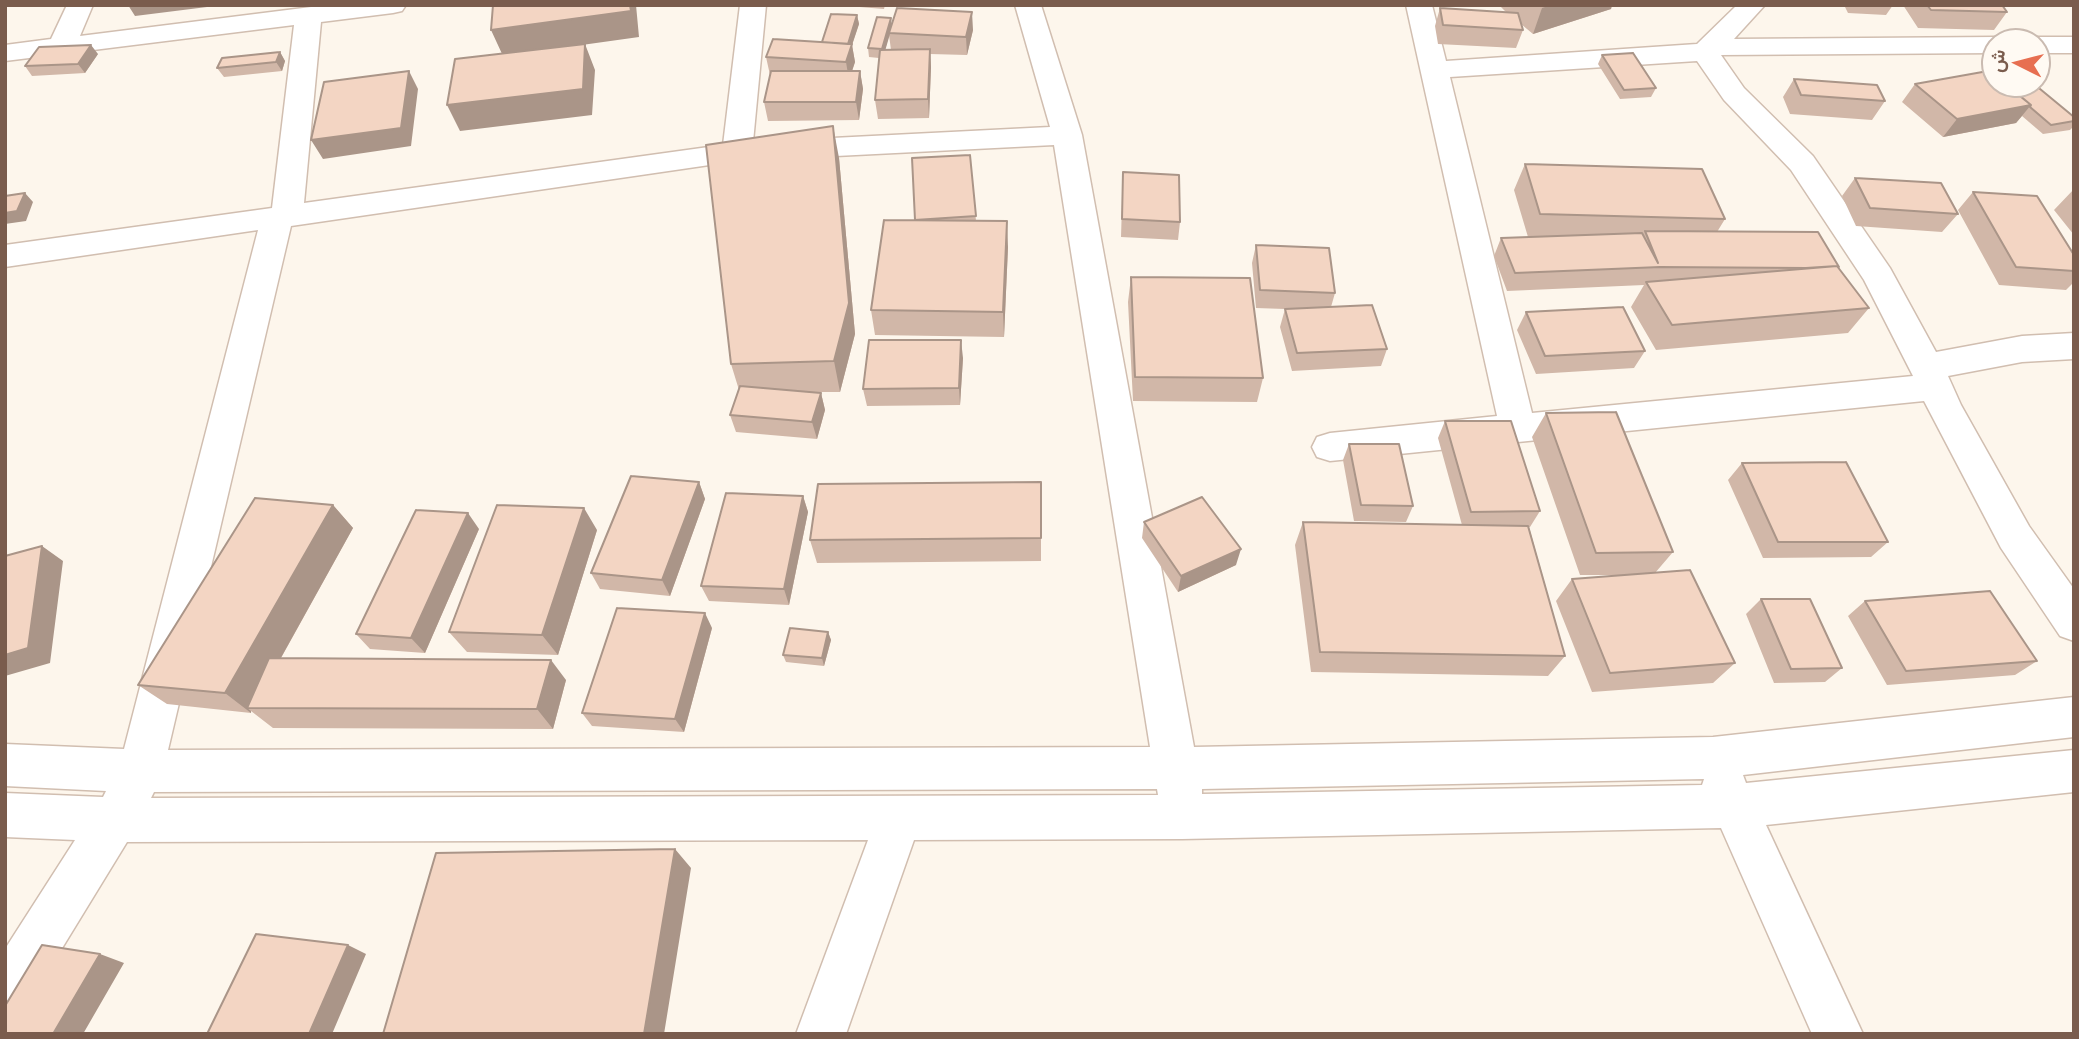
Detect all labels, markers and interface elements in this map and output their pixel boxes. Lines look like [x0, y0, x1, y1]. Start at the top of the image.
north arrow [1981, 28, 2051, 98]
text: ش [1983, 48, 2011, 74]

